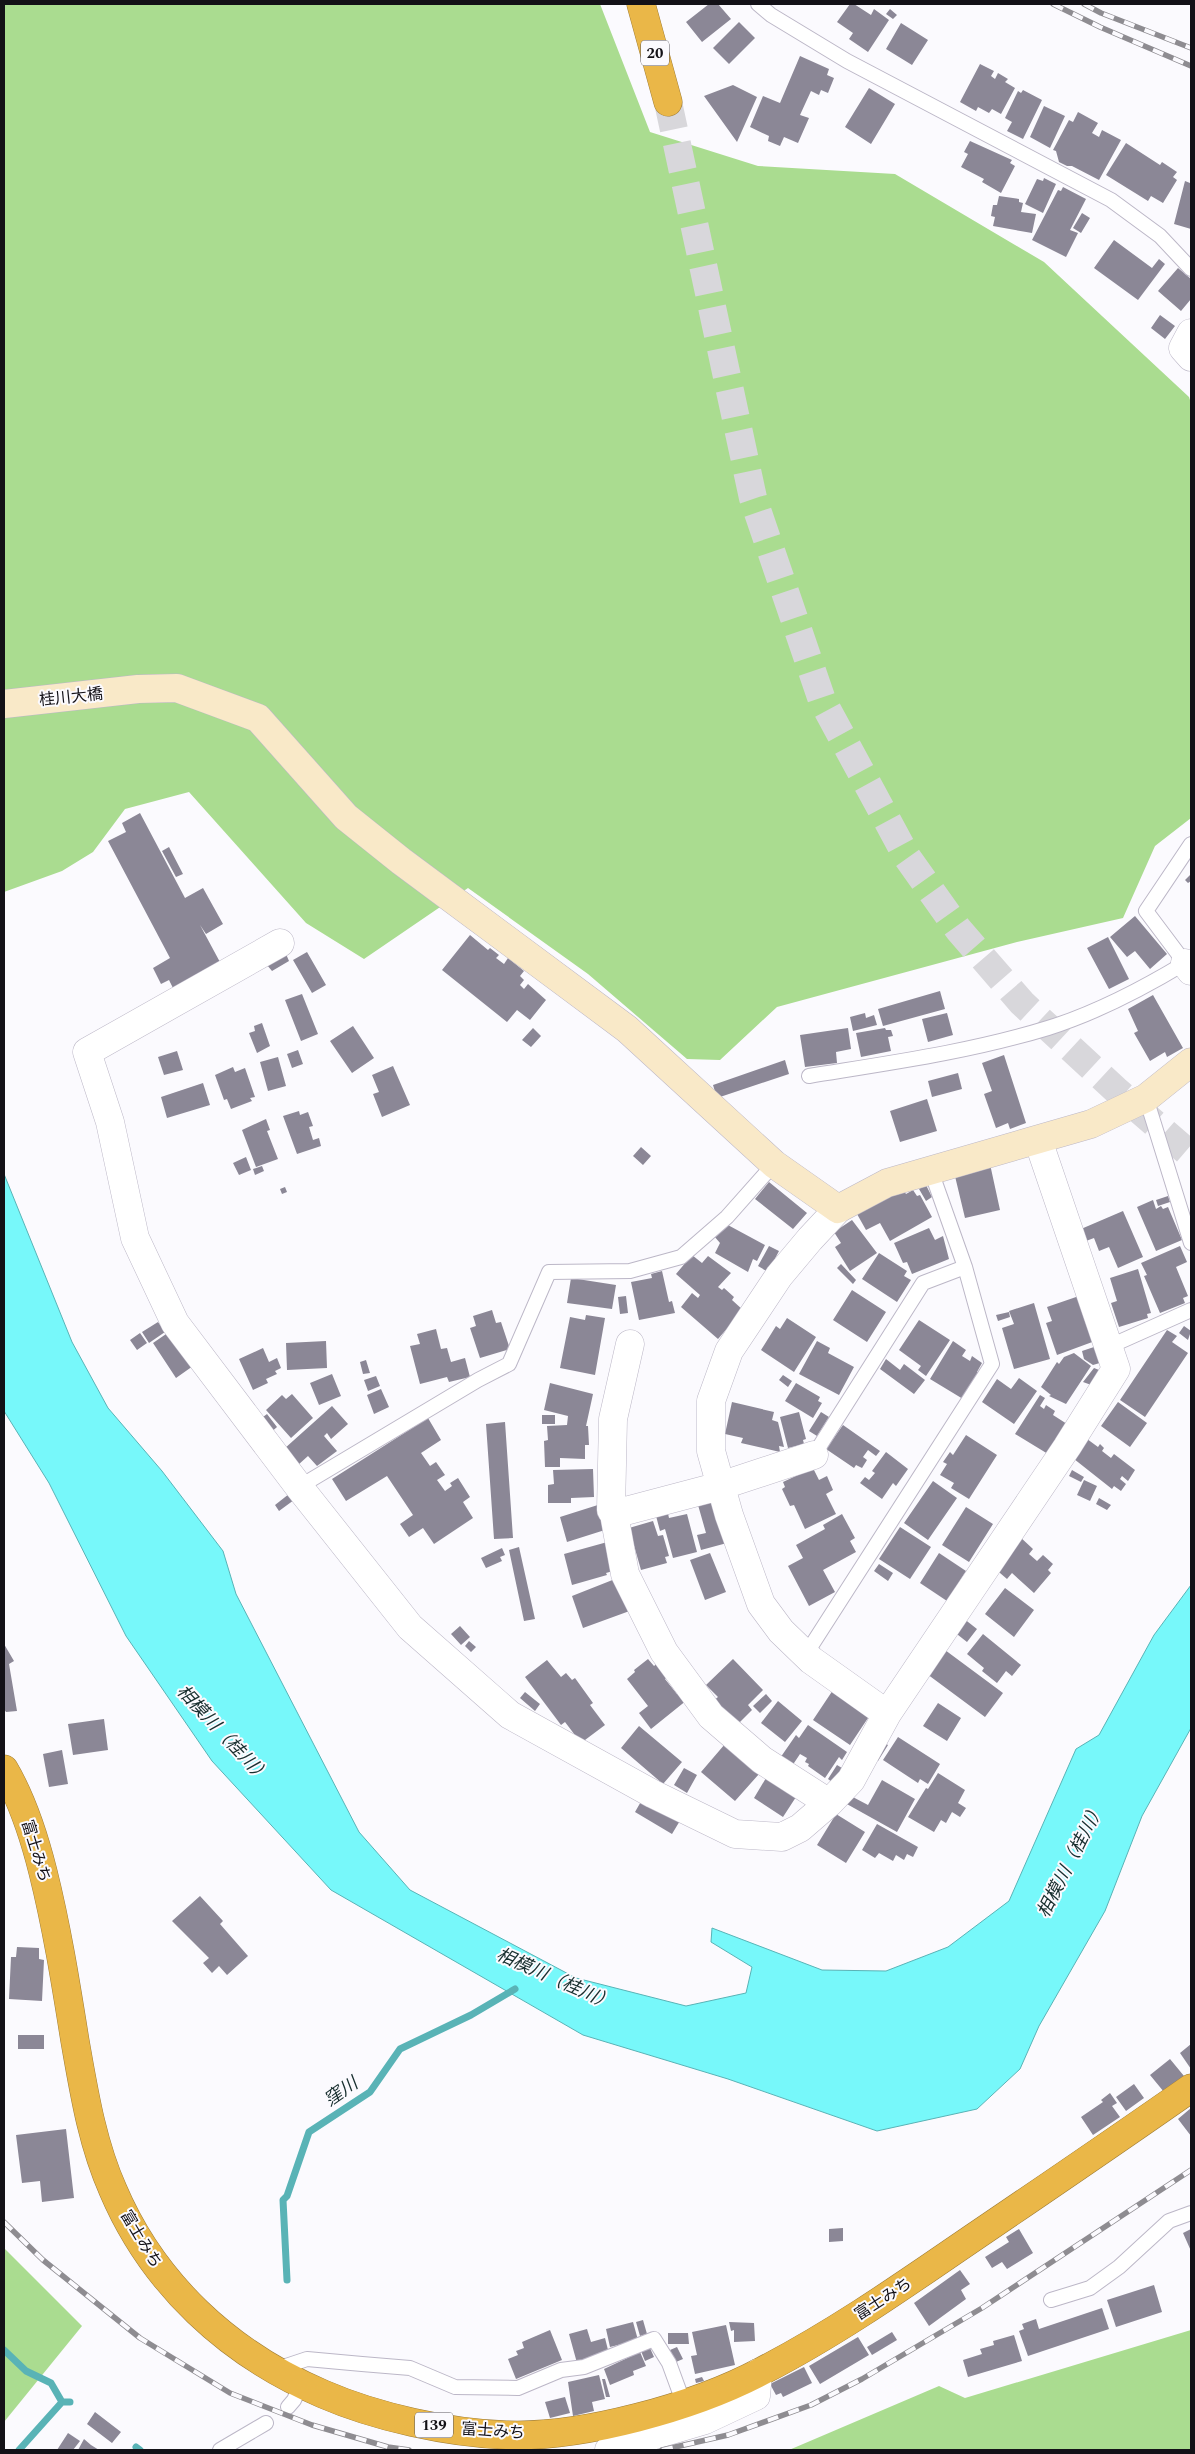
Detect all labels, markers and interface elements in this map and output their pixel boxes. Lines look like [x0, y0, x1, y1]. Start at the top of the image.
road number: 20 [641, 40, 669, 66]
street label: 桂川大橋 [38, 682, 104, 712]
water label: 相模川（桂川） [170, 1679, 276, 1789]
water label: 相模川（桂川） [1030, 1798, 1112, 1922]
street label: 富士みち [15, 1817, 57, 1885]
water label: 相模川（桂川） [492, 1941, 618, 2017]
water label: 窪川 [319, 2069, 365, 2113]
street label: 富士みち [114, 2205, 168, 2273]
street label: 富士みち [850, 2272, 916, 2326]
road number: 139 [415, 2412, 453, 2438]
street label: 富士みち [460, 2417, 526, 2445]

